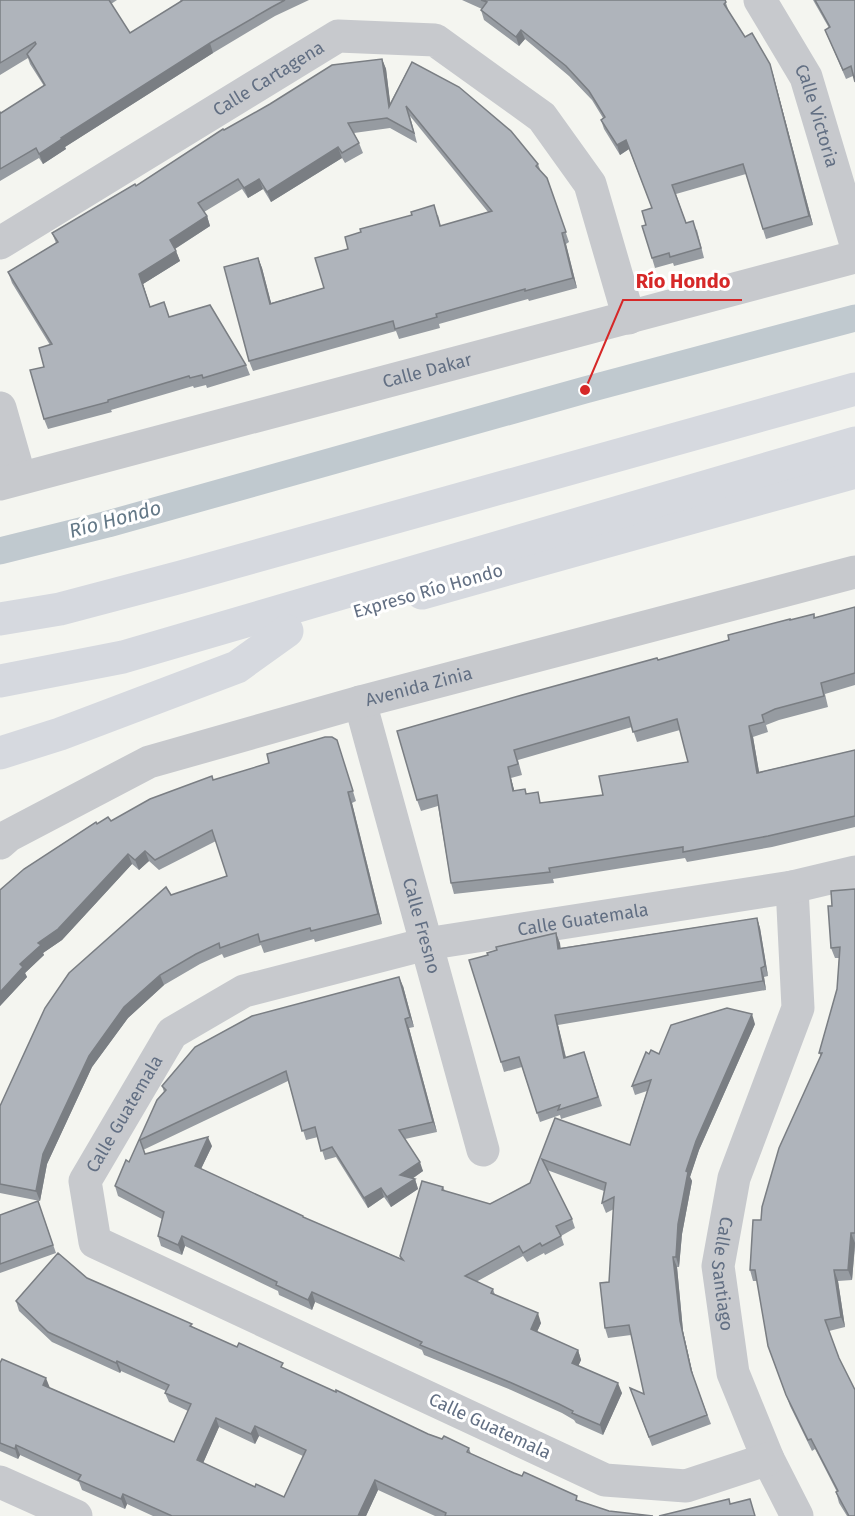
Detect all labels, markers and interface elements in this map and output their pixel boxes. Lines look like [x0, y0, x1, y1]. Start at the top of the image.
street label: Calle Cartagena [209, 36, 328, 121]
street label: Calle Victoria [790, 60, 843, 170]
callout: Río Hondo [623, 262, 742, 300]
text: Río Hondo [636, 269, 731, 293]
street label: Calle Dakar [380, 348, 474, 393]
water label: Río Hondo [66, 495, 164, 543]
street label: Expreso Río Hondo [351, 559, 505, 623]
street label: Avenida Zinia [363, 662, 475, 711]
street label: Calle Fresno [398, 875, 445, 976]
street label: Calle Guatemala [516, 899, 650, 941]
street label: Calle Guatemala [81, 1051, 167, 1177]
street label: Calle Santiago [706, 1215, 738, 1332]
street label: Calle Guatemala [425, 1388, 555, 1464]

